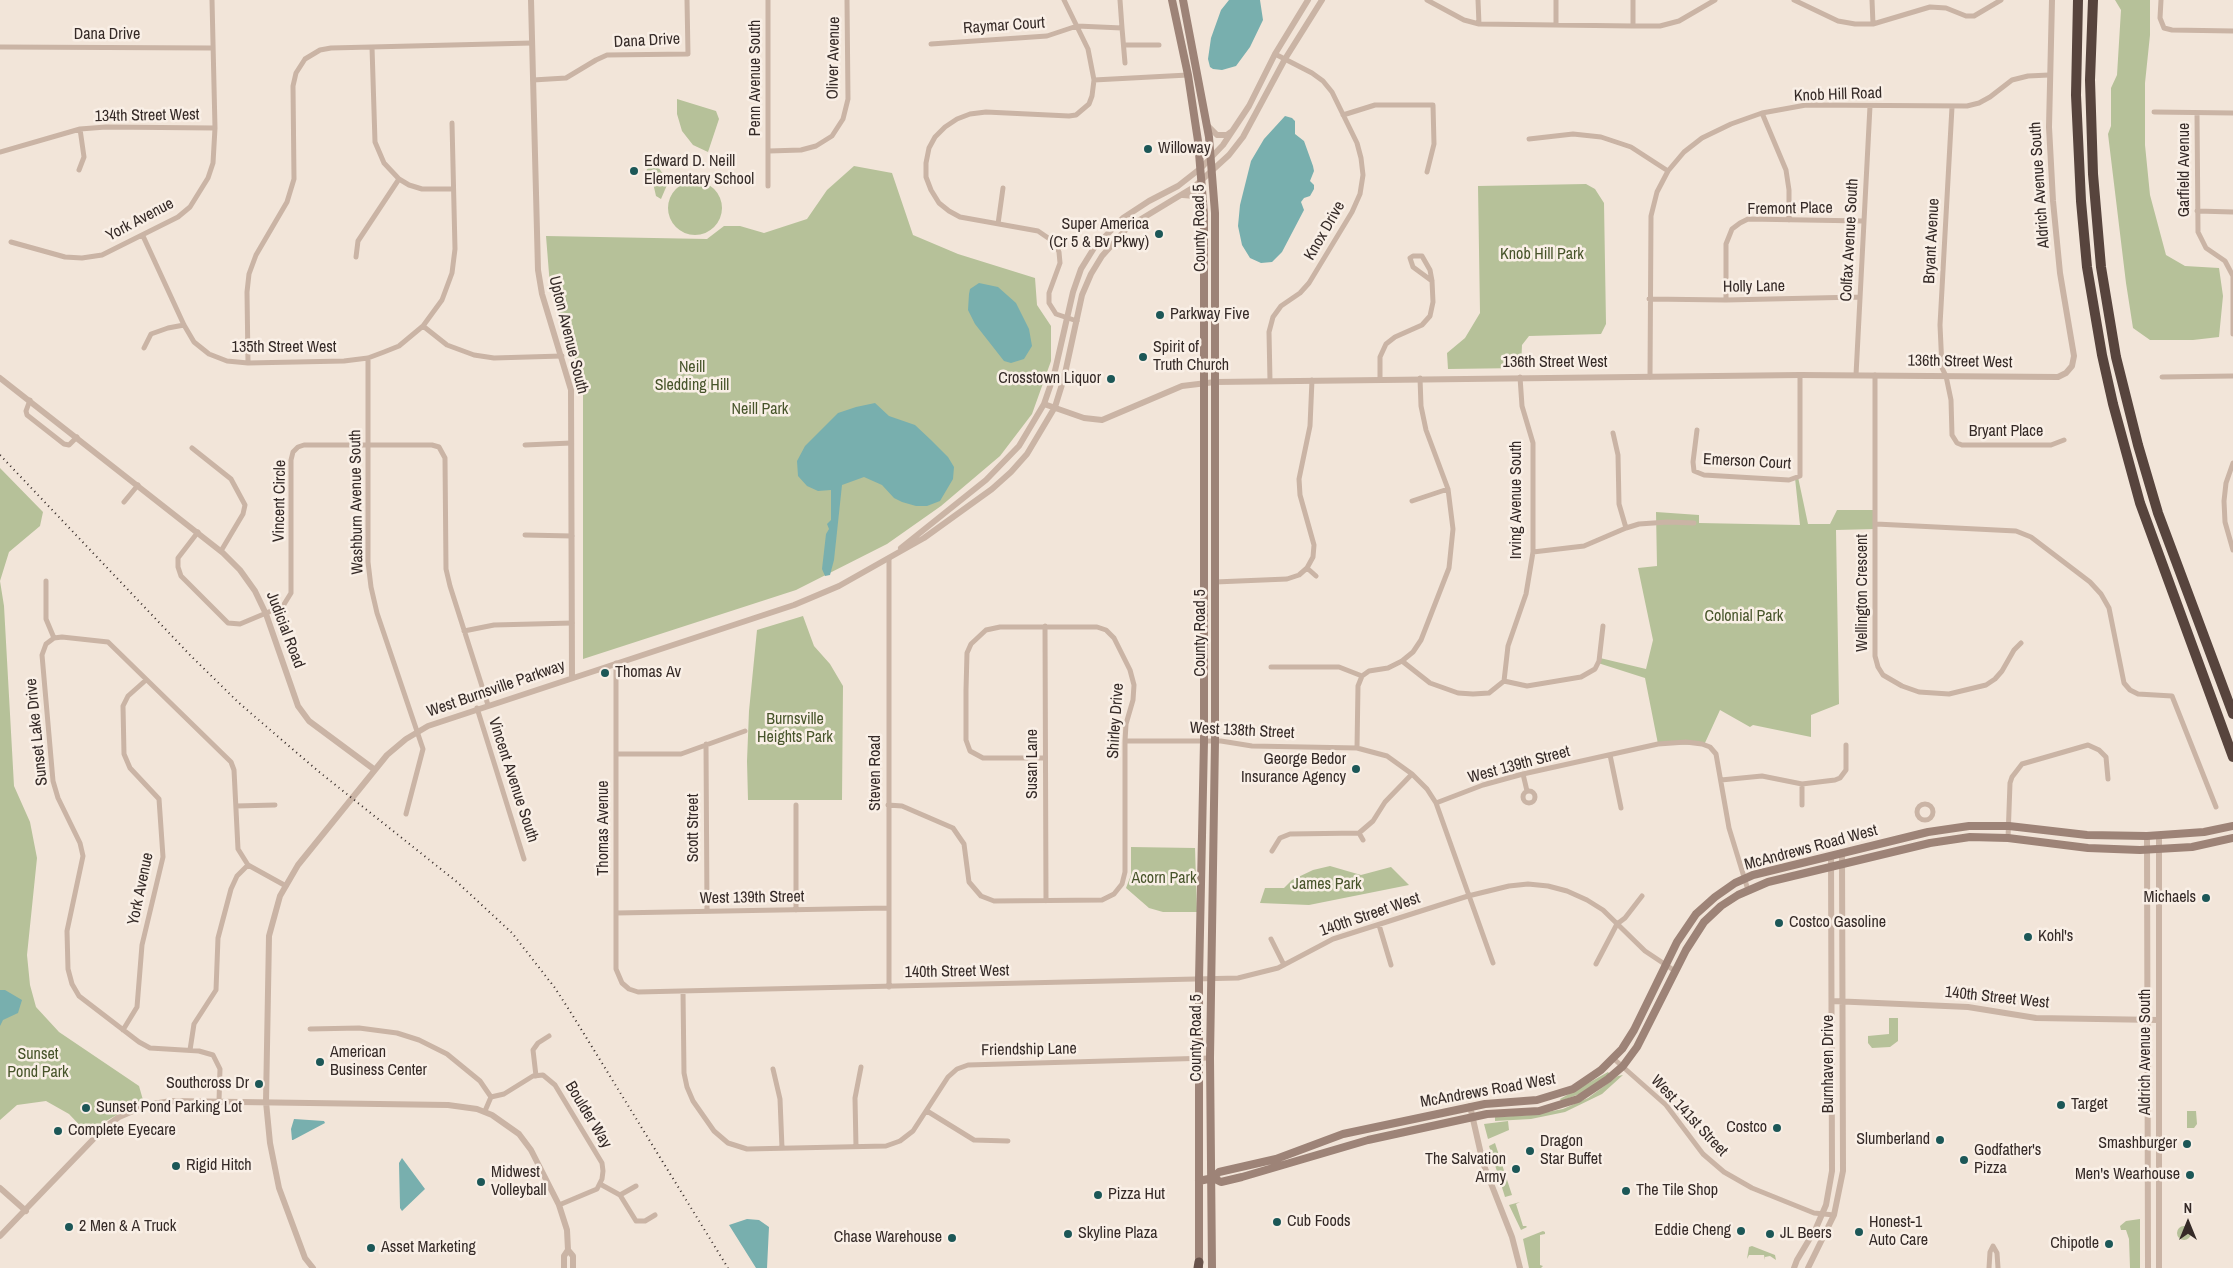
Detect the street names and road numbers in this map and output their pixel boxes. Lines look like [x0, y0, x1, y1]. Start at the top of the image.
street label: Raymar Court [963, 14, 1045, 38]
street label: Oliver Avenue [824, 16, 844, 100]
street label: Penn Avenue South [746, 20, 766, 136]
street label: Dana Drive [74, 25, 140, 45]
street label: Dana Drive [613, 30, 681, 52]
street label: Knob Hill Road [1794, 84, 1882, 106]
street label: 134th Street West [94, 105, 200, 127]
street label: Aldrich Avenue South [2026, 121, 2054, 249]
street label: Garfield Avenue [2175, 123, 2195, 217]
street label: Colfax Avenue South [1837, 178, 1863, 302]
street label: County Road 5 [1190, 184, 1210, 272]
street label: York Avenue [103, 194, 177, 246]
street label: Knox Drive [1300, 198, 1350, 264]
street label: Bryant Avenue [1920, 198, 1944, 284]
street label: Fremont Place [1747, 199, 1833, 219]
street label: Upton Avenue South [544, 274, 592, 396]
street label: Holly Lane [1723, 277, 1785, 297]
street label: 135th Street West [232, 338, 336, 358]
street label: 136th Street West [1907, 351, 2013, 373]
street label: 136th Street West [1503, 353, 1607, 373]
street label: Bryant Place [1969, 422, 2043, 442]
street label: Washburn Avenue South [346, 429, 368, 575]
street label: Irving Avenue South [1507, 441, 1527, 559]
street label: Emerson Court [1702, 450, 1792, 474]
street label: Vincent Circle [270, 460, 290, 542]
street label: Wellington Crescent [1853, 534, 1873, 652]
street label: Judicial Road [262, 589, 308, 671]
street label: County Road 5 [1191, 589, 1211, 677]
street label: West Burnsville Parkway [424, 656, 568, 722]
street label: Sunset Lake Drive [22, 677, 52, 787]
street label: Shirley Drive [1104, 683, 1128, 759]
street label: Vincent Avenue South [484, 715, 542, 845]
street label: West 138th Street [1189, 719, 1295, 743]
street label: Susan Lane [1023, 729, 1043, 799]
street label: Steven Road [866, 735, 886, 811]
street label: West 139th Street [1466, 742, 1572, 788]
street label: Thomas Avenue [594, 780, 614, 876]
street label: Scott Street [684, 794, 704, 862]
street label: McAndrews Road West [1742, 821, 1880, 875]
street label: York Avenue [124, 851, 158, 927]
street label: West 139th Street [699, 887, 805, 909]
street label: 140th Street West [1317, 889, 1423, 941]
street label: 140th Street West [904, 961, 1010, 983]
street label: 140th Street West [1944, 983, 2050, 1013]
street label: Aldrich Avenue South [2136, 989, 2156, 1115]
street label: County Road 5 [1187, 994, 1207, 1082]
street label: Burnhaven Drive [1819, 1015, 1839, 1113]
street label: Friendship Lane [981, 1040, 1077, 1060]
street label: McAndrews Road West [1419, 1070, 1557, 1112]
street label: West 141st Street [1646, 1071, 1732, 1161]
street label: Boulder Way [561, 1078, 615, 1152]

